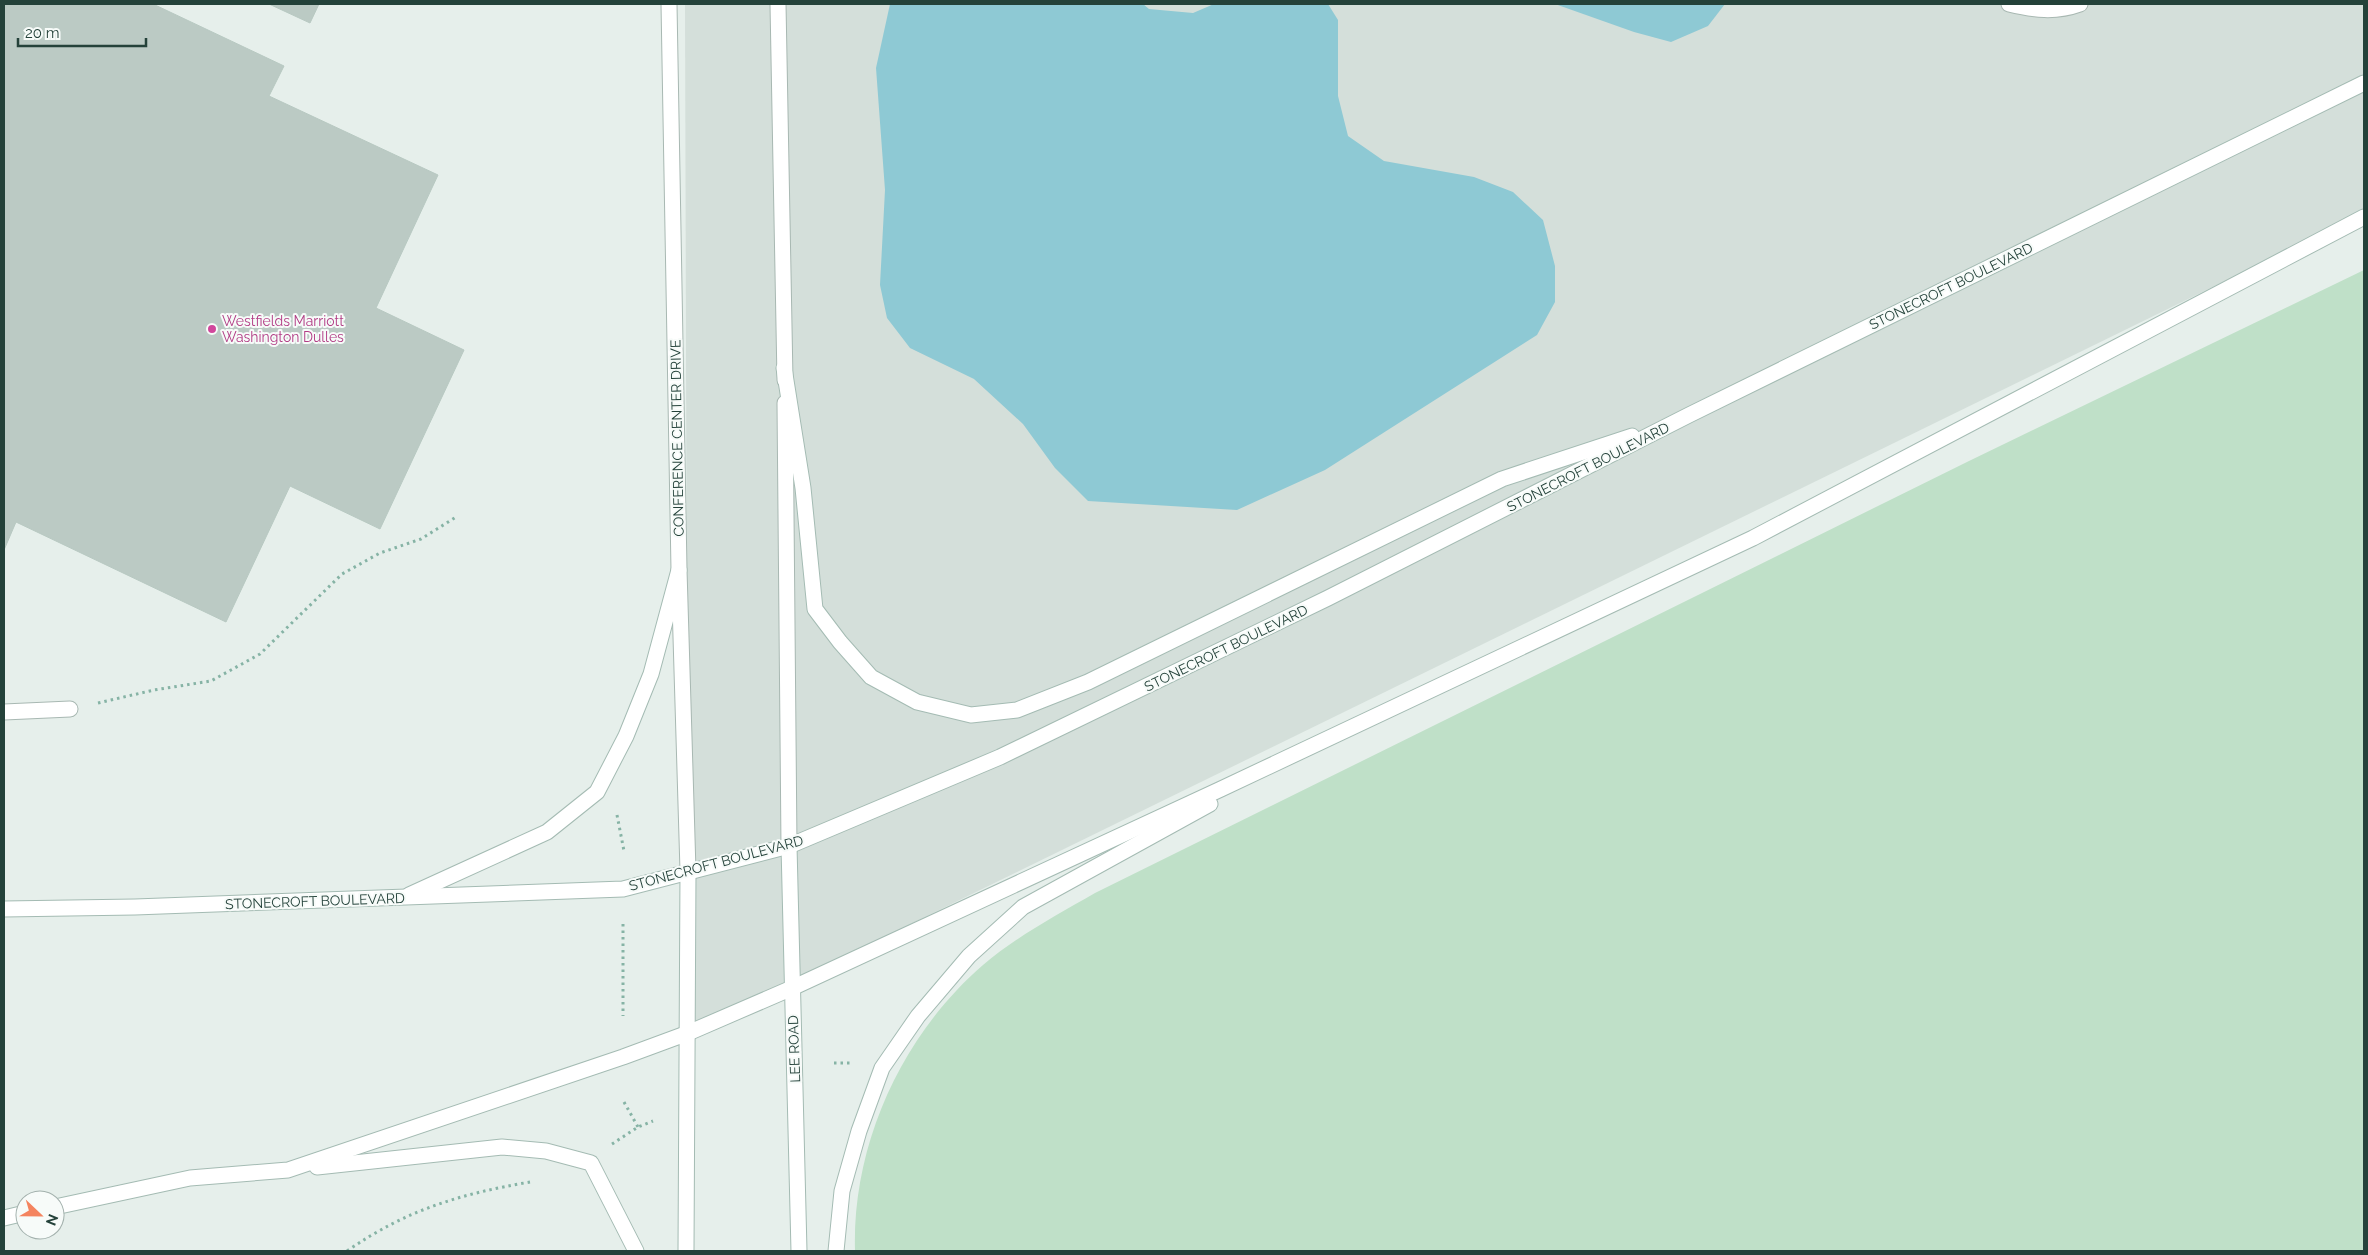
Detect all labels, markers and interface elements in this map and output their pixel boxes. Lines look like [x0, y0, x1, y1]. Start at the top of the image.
scale bar [18, 15, 145, 47]
text: 20 m [25, 24, 60, 42]
street label: STONECROFT BOULEVARD [1867, 239, 2035, 333]
place label: Westfields Marriott Washington Dulles [222, 313, 344, 345]
marker: Westfields Marriott Washington Dulles [206, 323, 218, 335]
street label: CONFERENCE CENTER DRIVE [667, 339, 687, 537]
street label: STONECROFT BOULEVARD [1504, 419, 1672, 515]
street label: STONECROFT BOULEVARD [1142, 601, 1310, 695]
street label: STONECROFT BOULEVARD [627, 832, 805, 894]
street label: STONECROFT BOULEVARD [225, 890, 405, 912]
street label: LEE ROAD [785, 1015, 803, 1083]
north arrow [15, 1190, 65, 1240]
text: N [43, 1212, 61, 1228]

